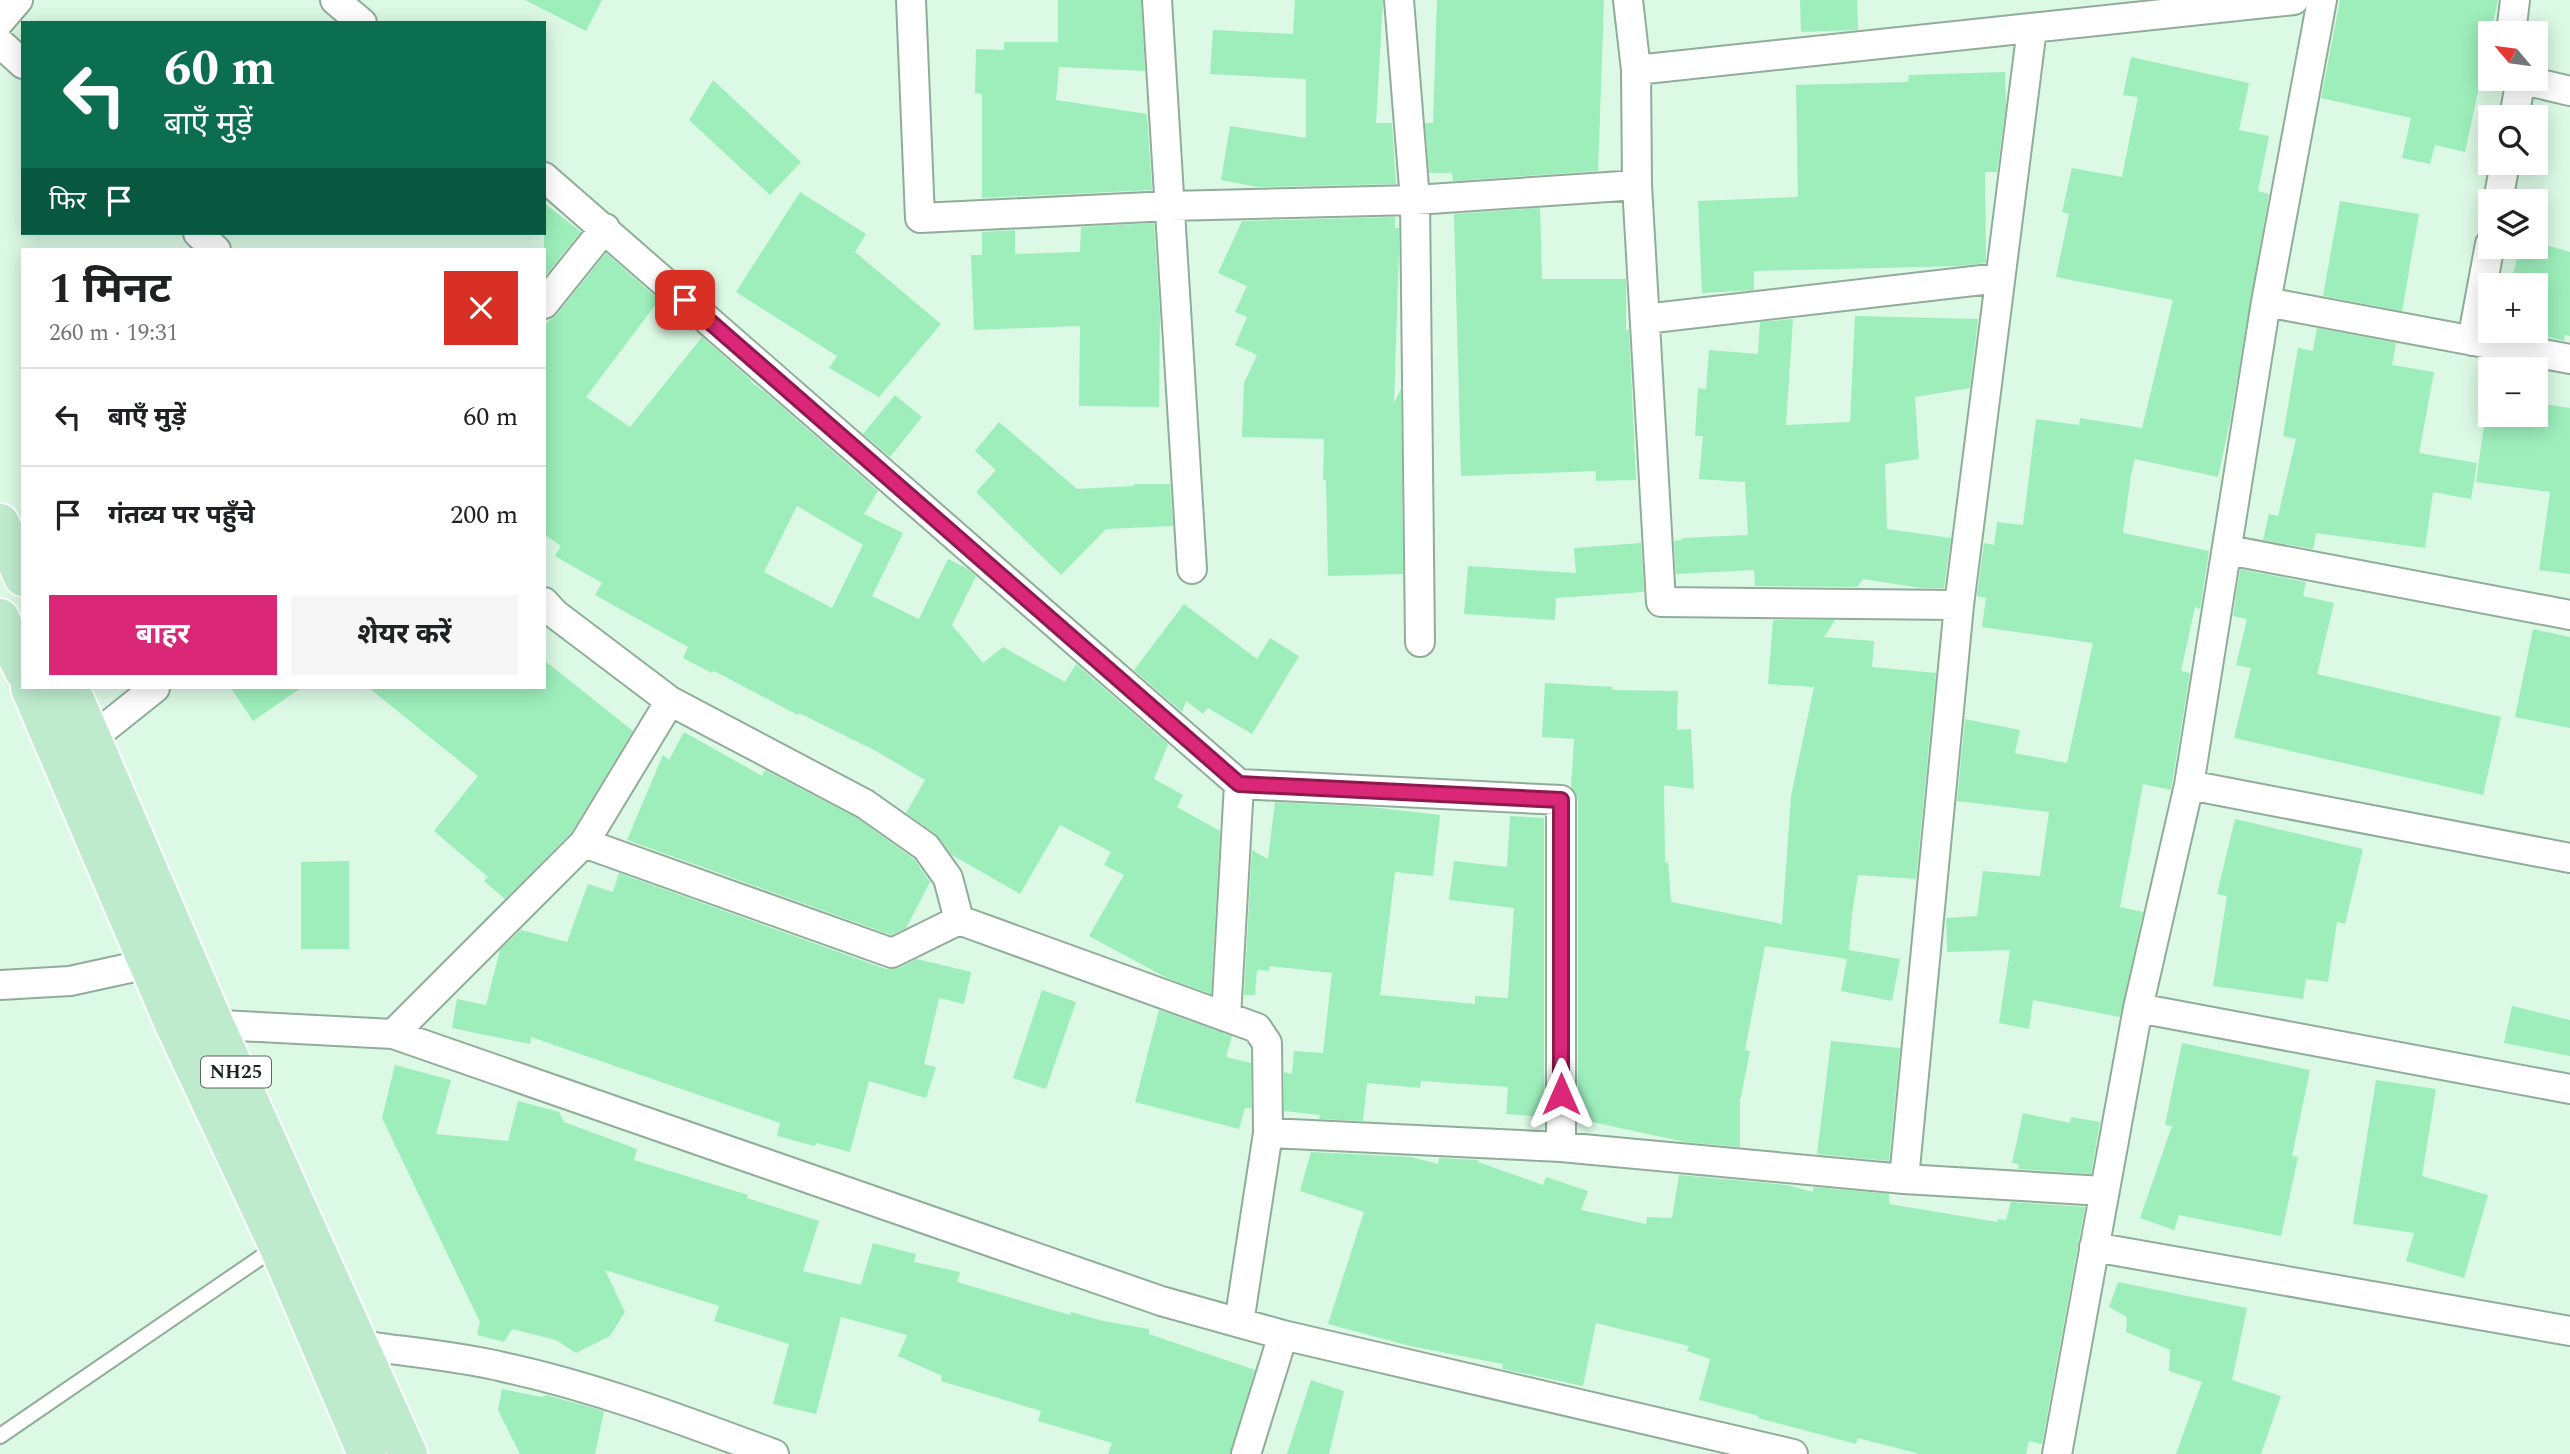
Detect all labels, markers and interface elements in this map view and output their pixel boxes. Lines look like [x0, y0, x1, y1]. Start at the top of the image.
north arrow [2478, 21, 2548, 91]
map controls [2478, 21, 2548, 427]
text: 60 m [164, 32, 275, 107]
icon: left [49, 49, 140, 140]
text: बाएँ मुड़ें [164, 100, 253, 149]
button: search [2478, 105, 2548, 175]
text: फिर [49, 181, 86, 221]
icon: arrive [100, 182, 138, 220]
button: layers [2478, 189, 2548, 259]
text: 1 मिनट [49, 258, 171, 321]
pin [655, 270, 715, 330]
button: close [444, 271, 518, 345]
button: + [2478, 273, 2548, 343]
icon: arrive [666, 281, 704, 319]
text: 260 m · 19:31 [49, 316, 178, 351]
button: − [2478, 357, 2548, 427]
text: बाएँ मुड़ें [108, 397, 186, 437]
text: 60 m [463, 397, 518, 437]
icon: left [49, 398, 87, 436]
text: गंतव्य पर पहुँचे [108, 495, 255, 535]
text: 200 m [450, 495, 518, 535]
icon: arrive [49, 496, 87, 534]
button: बाहर [49, 595, 277, 675]
button: शेयर करें [291, 595, 518, 675]
road number: NH25 [201, 1056, 271, 1088]
position arrow [1524, 1057, 1598, 1131]

